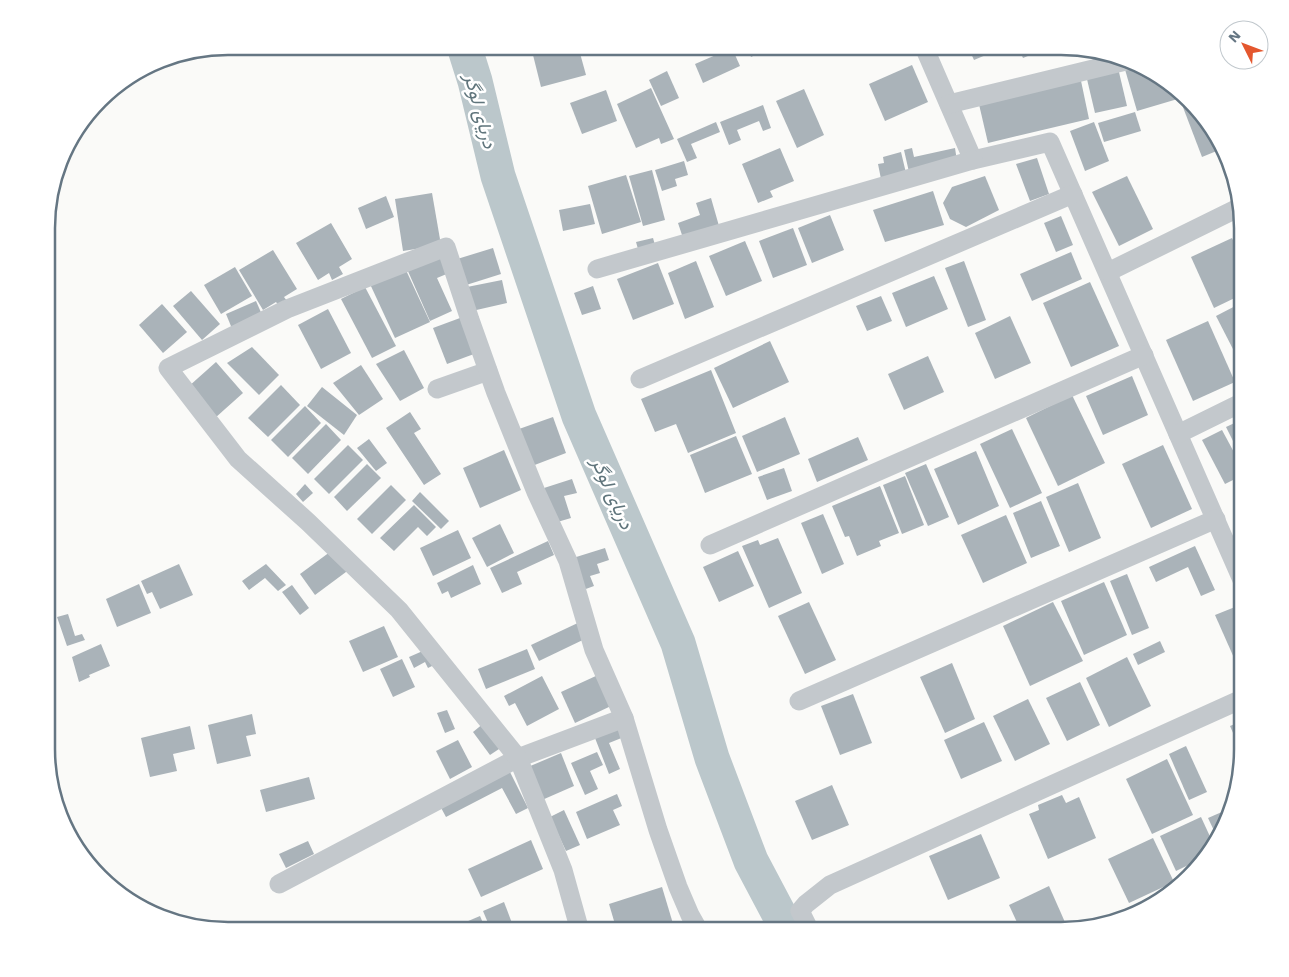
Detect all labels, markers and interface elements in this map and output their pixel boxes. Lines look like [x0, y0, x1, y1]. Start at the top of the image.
north arrow [1219, 20, 1269, 70]
text: N [1225, 27, 1244, 46]
water label: دریای لوگر [459, 70, 502, 152]
water label: دریای لوگر [586, 453, 639, 533]

